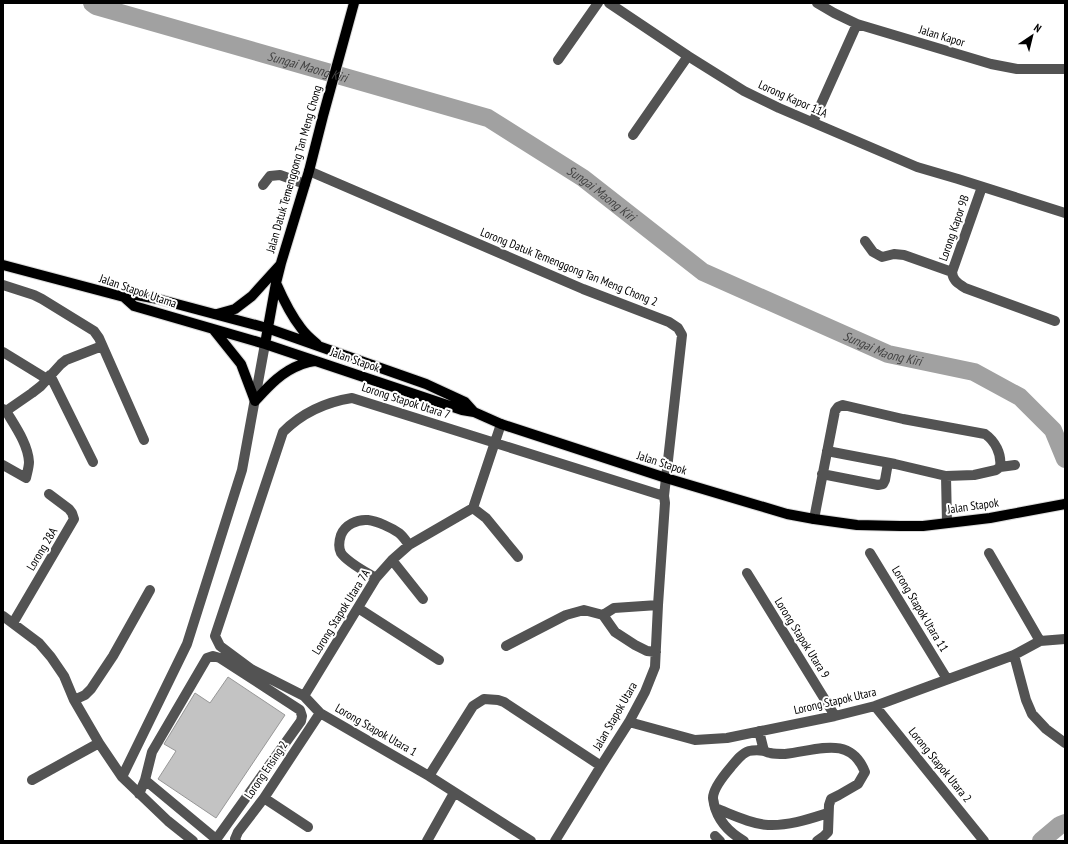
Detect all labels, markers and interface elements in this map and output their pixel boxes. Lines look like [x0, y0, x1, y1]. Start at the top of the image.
north arrow [1012, 16, 1052, 56]
text: N [1031, 20, 1044, 35]
street label: Jalan Kapor [916, 21, 968, 50]
water label: Sungai Maong Kiri [266, 47, 351, 87]
street label: Lorong Kapor 11A [756, 77, 830, 121]
street label: Jalan Datuk Temenggong Tan Meng Chong [262, 83, 325, 255]
water label: Sungai Maong Kiri [564, 162, 641, 227]
street label: Lorong Kapor 9B [935, 193, 972, 263]
street label: Lorong Datuk Temenggong Tan Meng Chong 2 [478, 224, 660, 309]
street label: Jalan Stapok Utama [97, 270, 179, 311]
water label: Sungai Maong Kiri [841, 327, 925, 370]
street label: Jalan Stapok [327, 344, 382, 375]
street label: Lorong Stapok Utara 7 [360, 379, 452, 422]
street label: Jalan Stapok [634, 447, 689, 478]
street label: Jalan Stapok [945, 494, 1000, 517]
street label: Lorong 28A [23, 524, 60, 573]
street label: Lorong Stapok Utara 11 [889, 563, 952, 654]
street label: Lorong Stapok Utara 7A [308, 566, 373, 657]
street label: Lorong Stapok Utara 9 [772, 595, 833, 681]
street label: Jalan Stapok Utara [589, 679, 640, 753]
street label: Lorong Stapok Utara [792, 684, 878, 717]
street label: Lorong Stapok Utara 1 [333, 700, 420, 759]
street label: Lorong Stapok Utara 2 [906, 724, 975, 805]
street label: Lorong Ensing 2 [241, 738, 290, 802]

